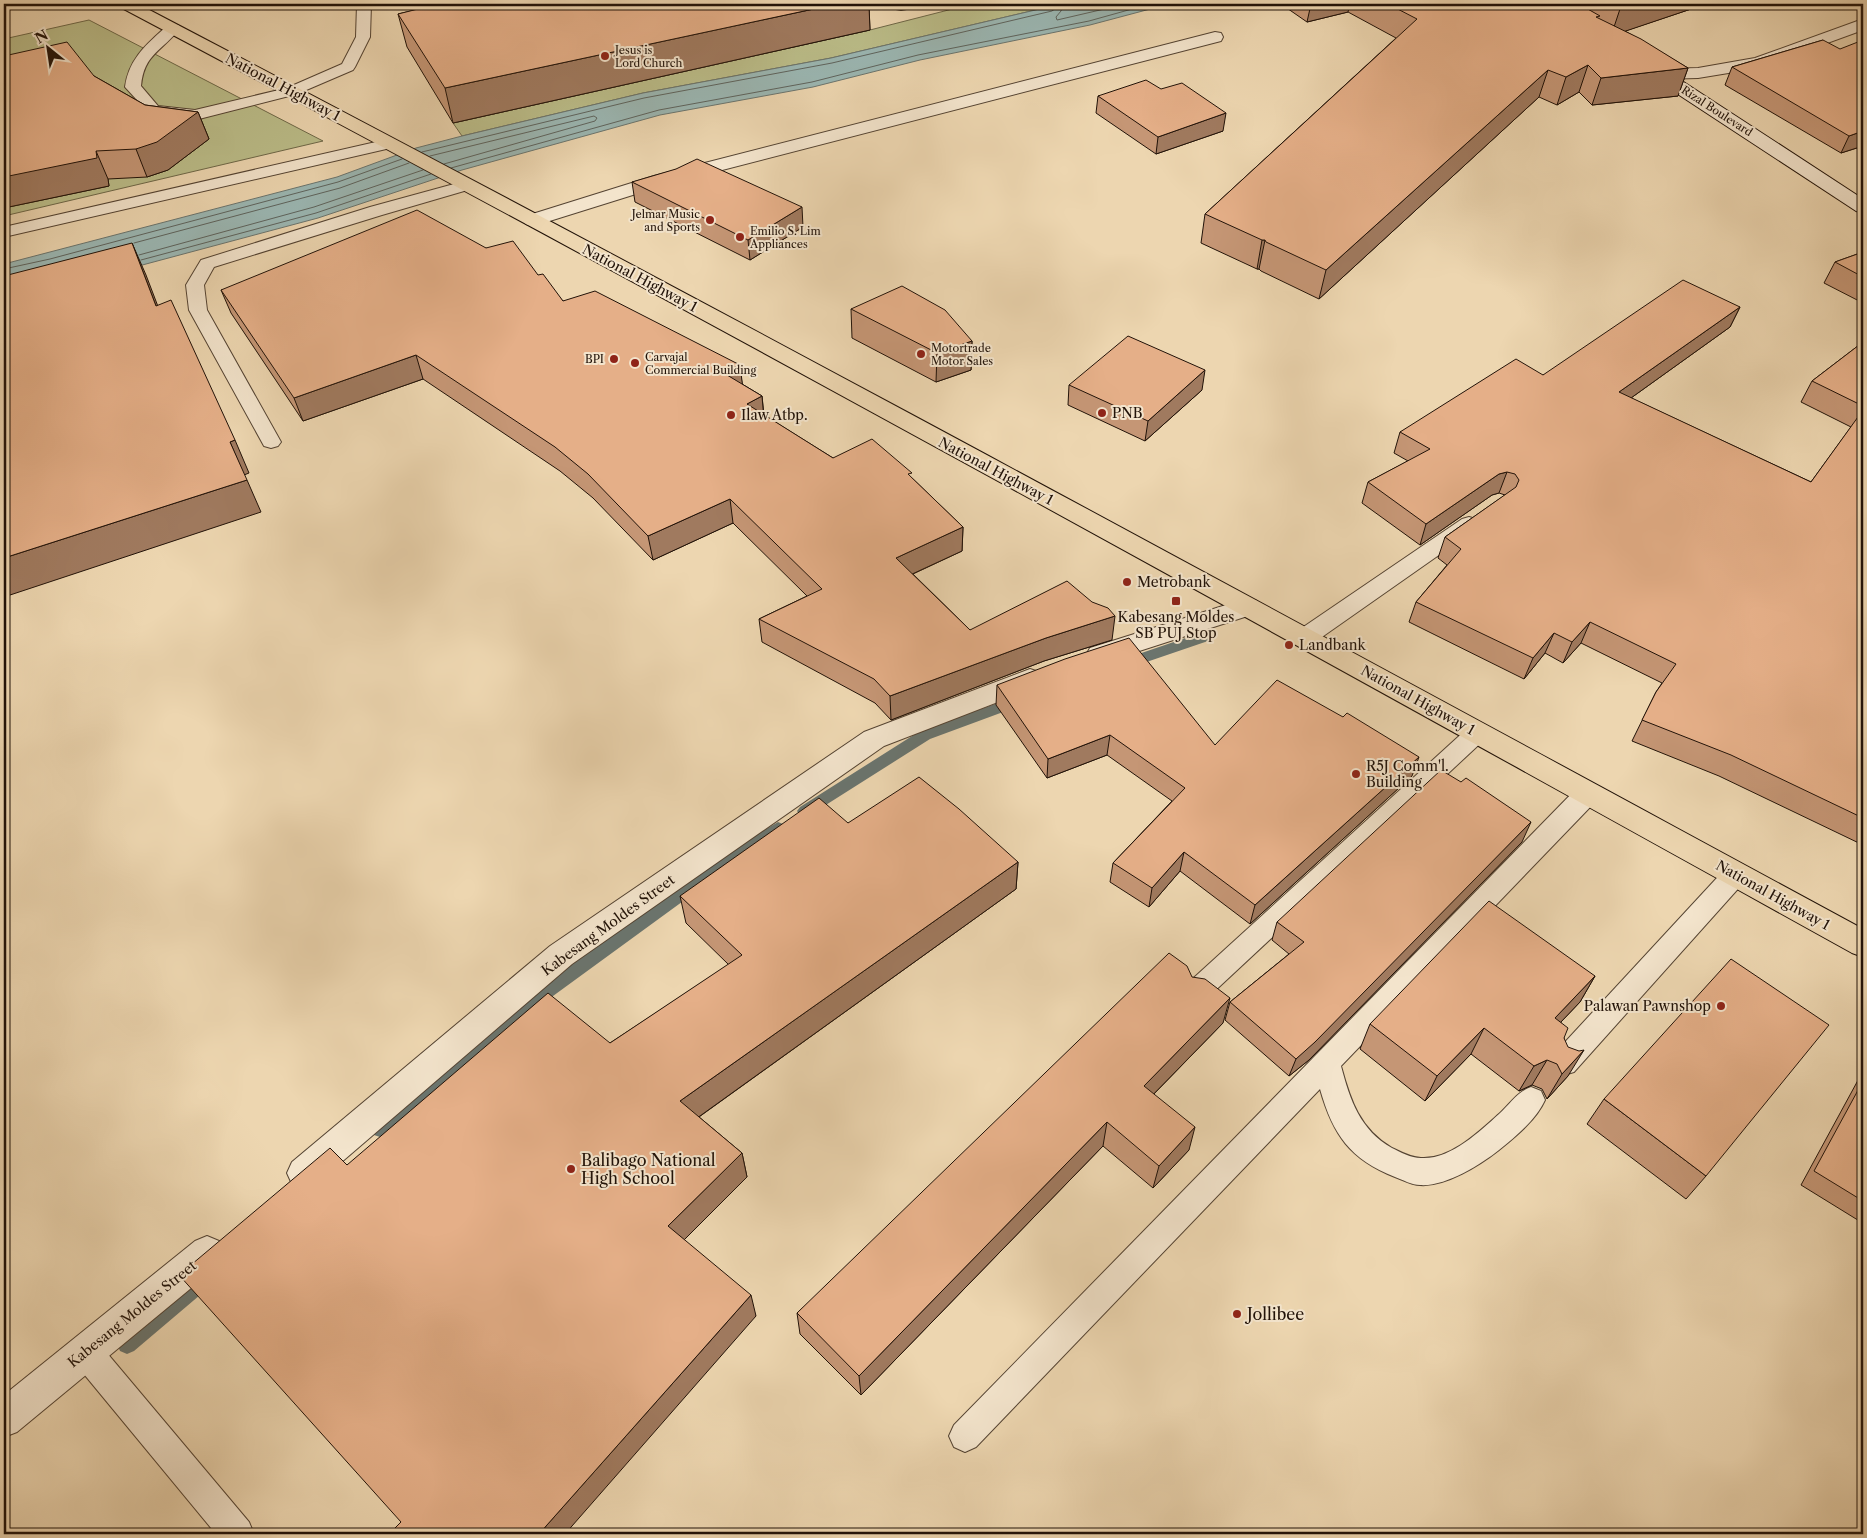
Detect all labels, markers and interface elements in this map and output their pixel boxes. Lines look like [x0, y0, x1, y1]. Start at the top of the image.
north arrow [22, 22, 72, 72]
text: N [32, 26, 51, 48]
place label: Jesus is Lord Church [613, 43, 682, 70]
street label: National Highway 1 [222, 49, 344, 125]
marker: Jesus is Lord Church [599, 50, 611, 62]
street label: Rizal Boulevard [1679, 83, 1755, 139]
place label: Jelmar Music and Sports [630, 207, 700, 234]
marker: Jelmar Music and Sports [704, 214, 716, 226]
place label: Emilio S. Lim Appliances [749, 224, 821, 251]
marker: Emilio S. Lim Appliances [734, 231, 746, 243]
street label: National Highway 1 [579, 240, 701, 316]
place label: Motortrade Motor Sales [931, 341, 993, 368]
marker: Motortrade Motor Sales [915, 348, 927, 360]
place label: Carvajal Commercial Building [645, 350, 756, 377]
place label: BPI [585, 352, 604, 366]
marker: BPI [608, 353, 620, 365]
marker: Carvajal Commercial Building [629, 357, 641, 369]
place label: PNB [1112, 404, 1143, 422]
place label: Ilaw Atbp. [741, 406, 808, 424]
marker: PNB [1096, 407, 1108, 419]
marker: Ilaw Atbp. [725, 409, 737, 421]
street label: National Highway 1 [935, 433, 1057, 509]
place label: Metrobank [1137, 573, 1212, 591]
marker: Metrobank [1121, 576, 1133, 588]
marker: Kabesang Moldes SB PUJ Stop [1170, 595, 1182, 607]
place label: Kabesang Moldes SB PUJ Stop [1118, 608, 1234, 642]
place label: Landbank [1299, 636, 1366, 654]
marker: Landbank [1283, 639, 1295, 651]
street label: National Highway 1 [1358, 661, 1478, 739]
place label: R5J Comm'l. Building [1366, 757, 1449, 791]
marker: R5J Comm'l. Building [1350, 768, 1362, 780]
street label: National Highway 1 [1713, 856, 1833, 934]
street label: Kabesang Moldes Street [538, 871, 678, 979]
place label: Palawan Pawnshop [1584, 997, 1711, 1015]
marker: Palawan Pawnshop [1715, 1000, 1727, 1012]
place label: Balibago National High School [581, 1150, 716, 1188]
marker: Balibago National High School [565, 1163, 577, 1175]
street label: Kabesang Moldes Street [64, 1257, 200, 1371]
place label: Jollibee [1244, 1304, 1304, 1324]
marker: Jollibee [1231, 1308, 1243, 1320]

